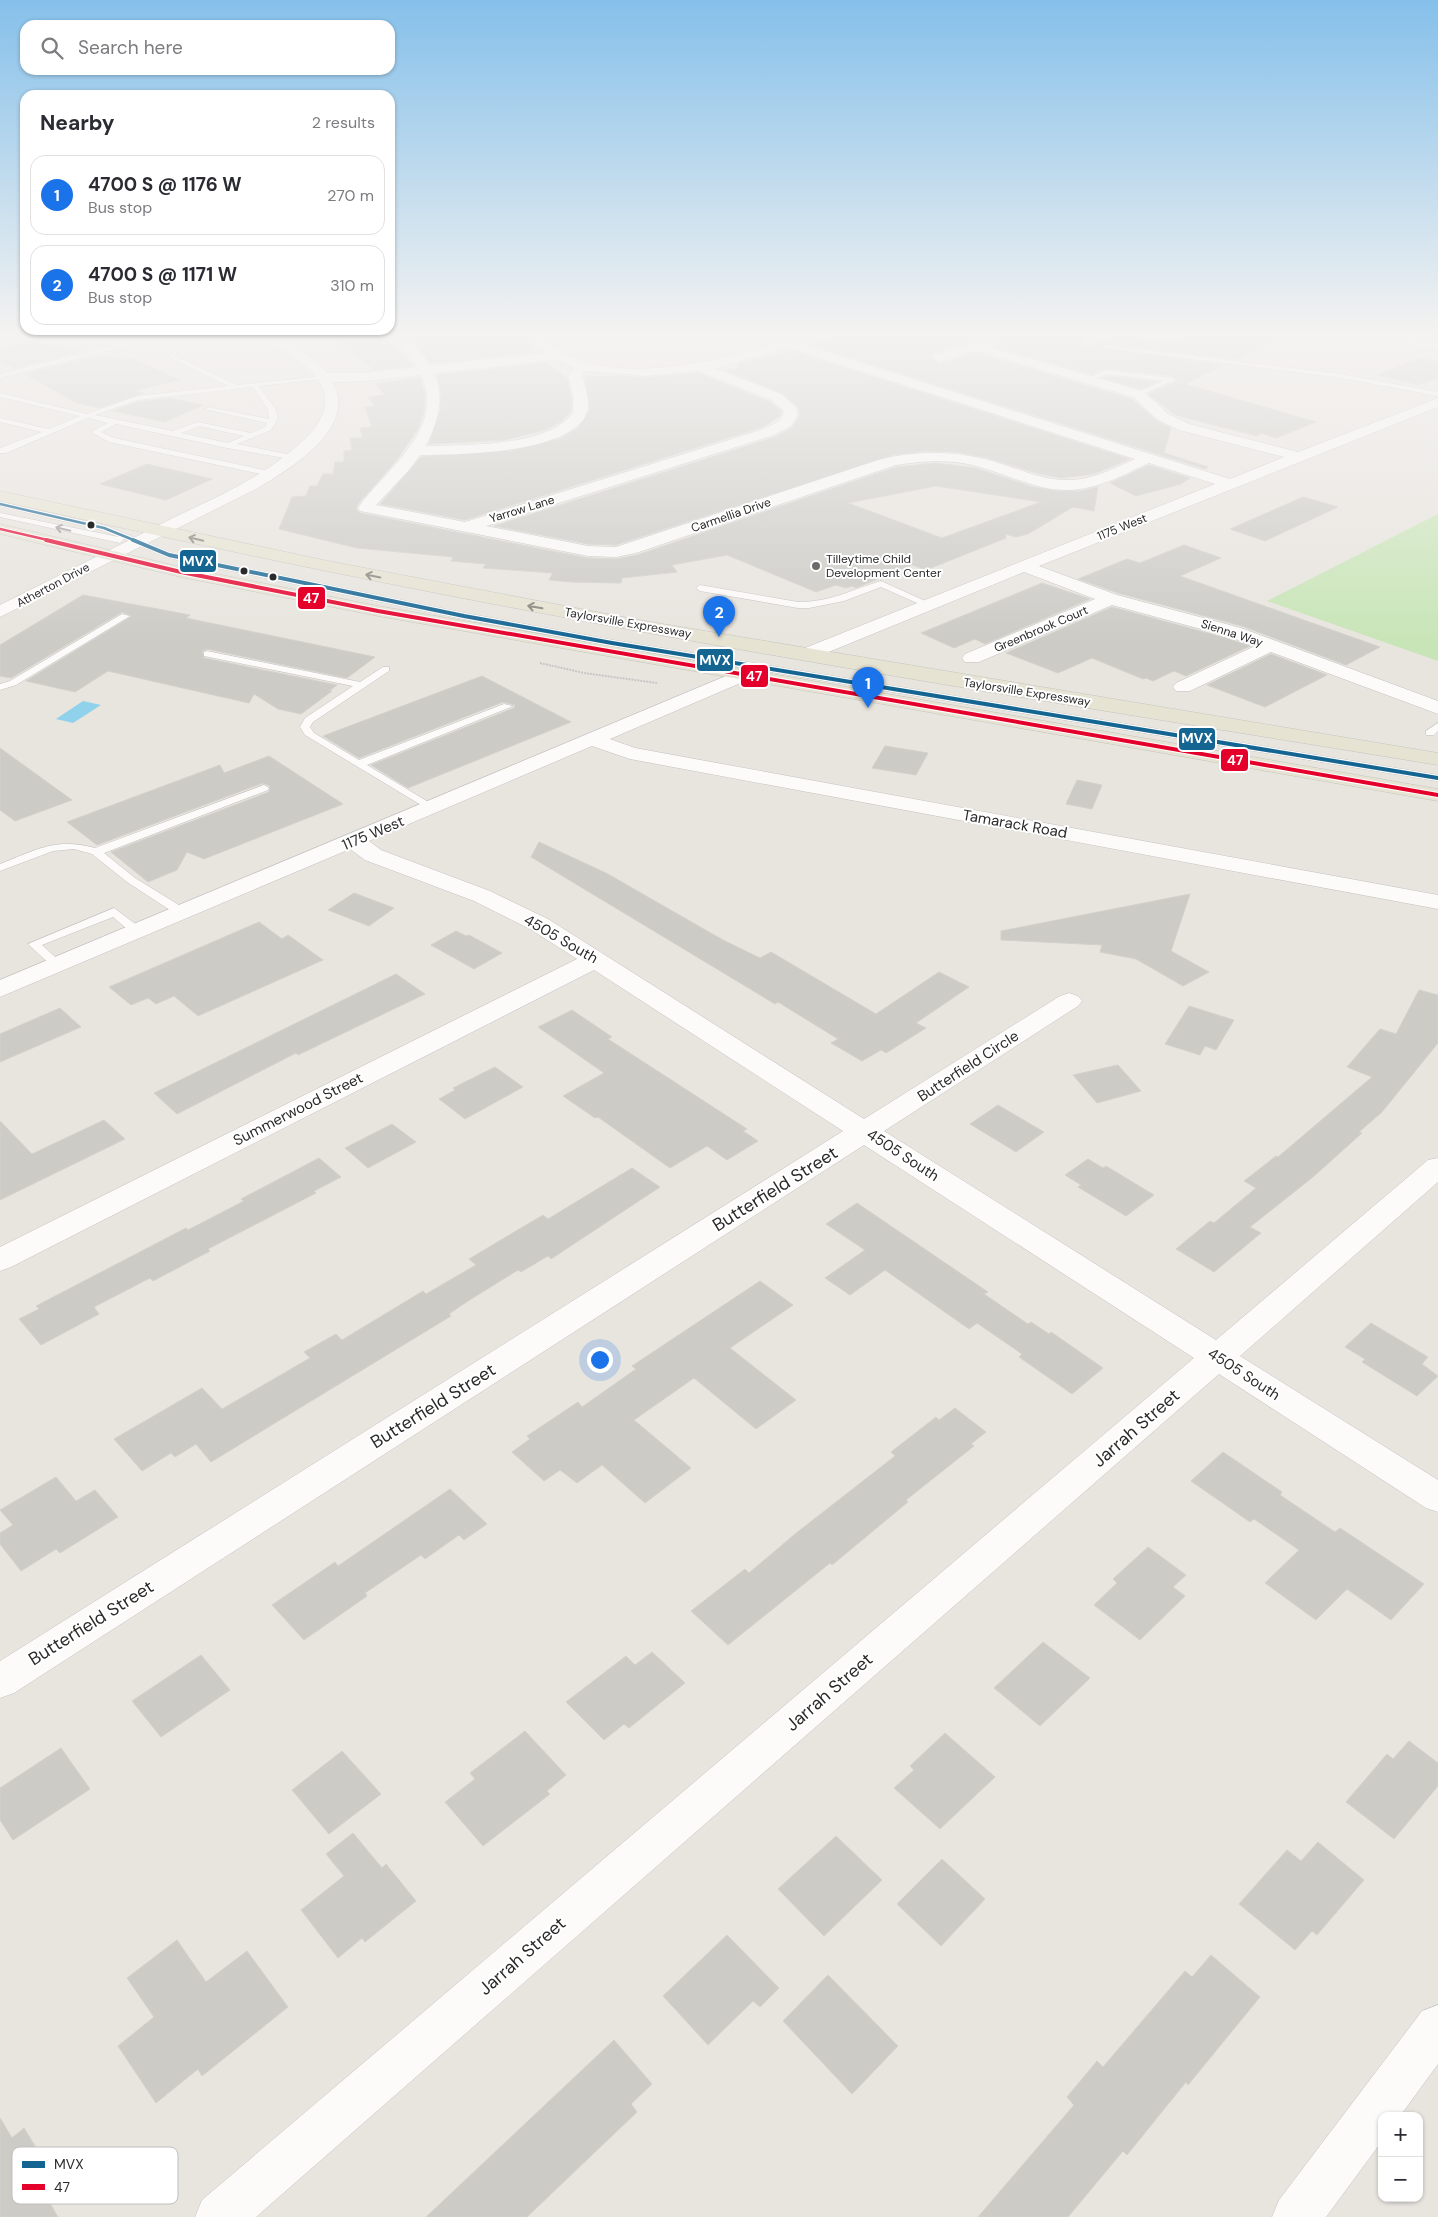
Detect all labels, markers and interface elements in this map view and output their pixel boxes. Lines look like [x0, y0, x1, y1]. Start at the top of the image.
search box [20, 20, 395, 75]
icon: search [38, 34, 66, 62]
text: Search here [78, 35, 183, 60]
text: Nearby [40, 109, 114, 137]
text: 2 results [312, 112, 375, 133]
text: 4700 S @ 1176 W [88, 172, 242, 197]
text: 1 [54, 185, 60, 206]
text: 270 m [327, 185, 374, 206]
text: Bus stop [88, 197, 152, 218]
text: 4700 S @ 1171 W [88, 262, 237, 287]
text: 2 [52, 275, 62, 296]
text: 310 m [330, 275, 374, 296]
text: Bus stop [88, 287, 152, 308]
street label: Yarrow Lane [488, 491, 557, 526]
street label: Carmellia Drive [689, 494, 773, 536]
street label: 1175 West [1095, 510, 1150, 544]
unlabelled marker [86, 520, 96, 530]
one-way arrow [55, 524, 71, 533]
one-way arrow [189, 534, 205, 543]
line badge: MVX [179, 549, 217, 573]
place label: Tilleytime Child Development Center [826, 551, 942, 581]
text: MVX [182, 552, 214, 570]
street label: Atherton Drive [14, 559, 92, 611]
marker: Tilleytime Child Development Center [810, 560, 822, 572]
unlabelled marker [239, 566, 249, 576]
one-way arrow [365, 570, 381, 580]
unlabelled marker [268, 572, 278, 582]
line badge: 47 [297, 586, 326, 610]
text: 47 [303, 589, 320, 607]
pin: 2 [703, 596, 735, 637]
one-way arrow [527, 601, 543, 611]
street label: Greenbrook Court [991, 602, 1091, 656]
street label: Taylorsville Expressway [563, 604, 693, 642]
street label: Sienna Way [1199, 615, 1265, 651]
line badge: MVX [696, 648, 734, 672]
text: MVX [699, 651, 731, 669]
line badge: 47 [740, 664, 769, 688]
text: 47 [746, 667, 763, 685]
pin: 1 [852, 667, 884, 708]
street label: Taylorsville Expressway [962, 674, 1092, 710]
line badge: MVX [1178, 727, 1216, 751]
text: MVX [1181, 729, 1213, 747]
line badge: 47 [1220, 748, 1249, 772]
text: 47 [1227, 751, 1244, 769]
street label: Tamarack Road [961, 805, 1069, 843]
street label: 1175 West [339, 811, 407, 855]
street label: 4505 South [520, 910, 602, 968]
street label: Butterfield Circle [913, 1026, 1023, 1106]
street label: Summerwood Street [230, 1068, 366, 1150]
street label: 4505 South [863, 1124, 943, 1186]
street label: Butterfield Street [708, 1141, 842, 1237]
street label: 4505 South [1204, 1343, 1284, 1405]
your location [587, 1347, 613, 1373]
street label: Butterfield Street [366, 1358, 500, 1454]
street label: Jarrah Street [1087, 1383, 1185, 1473]
street label: Butterfield Street [24, 1575, 158, 1671]
street label: Jarrah Street [780, 1647, 878, 1737]
street label: Jarrah Street [473, 1911, 571, 2001]
map controls [1378, 2112, 1423, 2202]
button: + [1378, 2112, 1423, 2157]
legend [12, 2147, 178, 2204]
text: MVX [54, 2155, 84, 2173]
button: − [1378, 2157, 1423, 2202]
text: 47 [54, 2178, 70, 2196]

